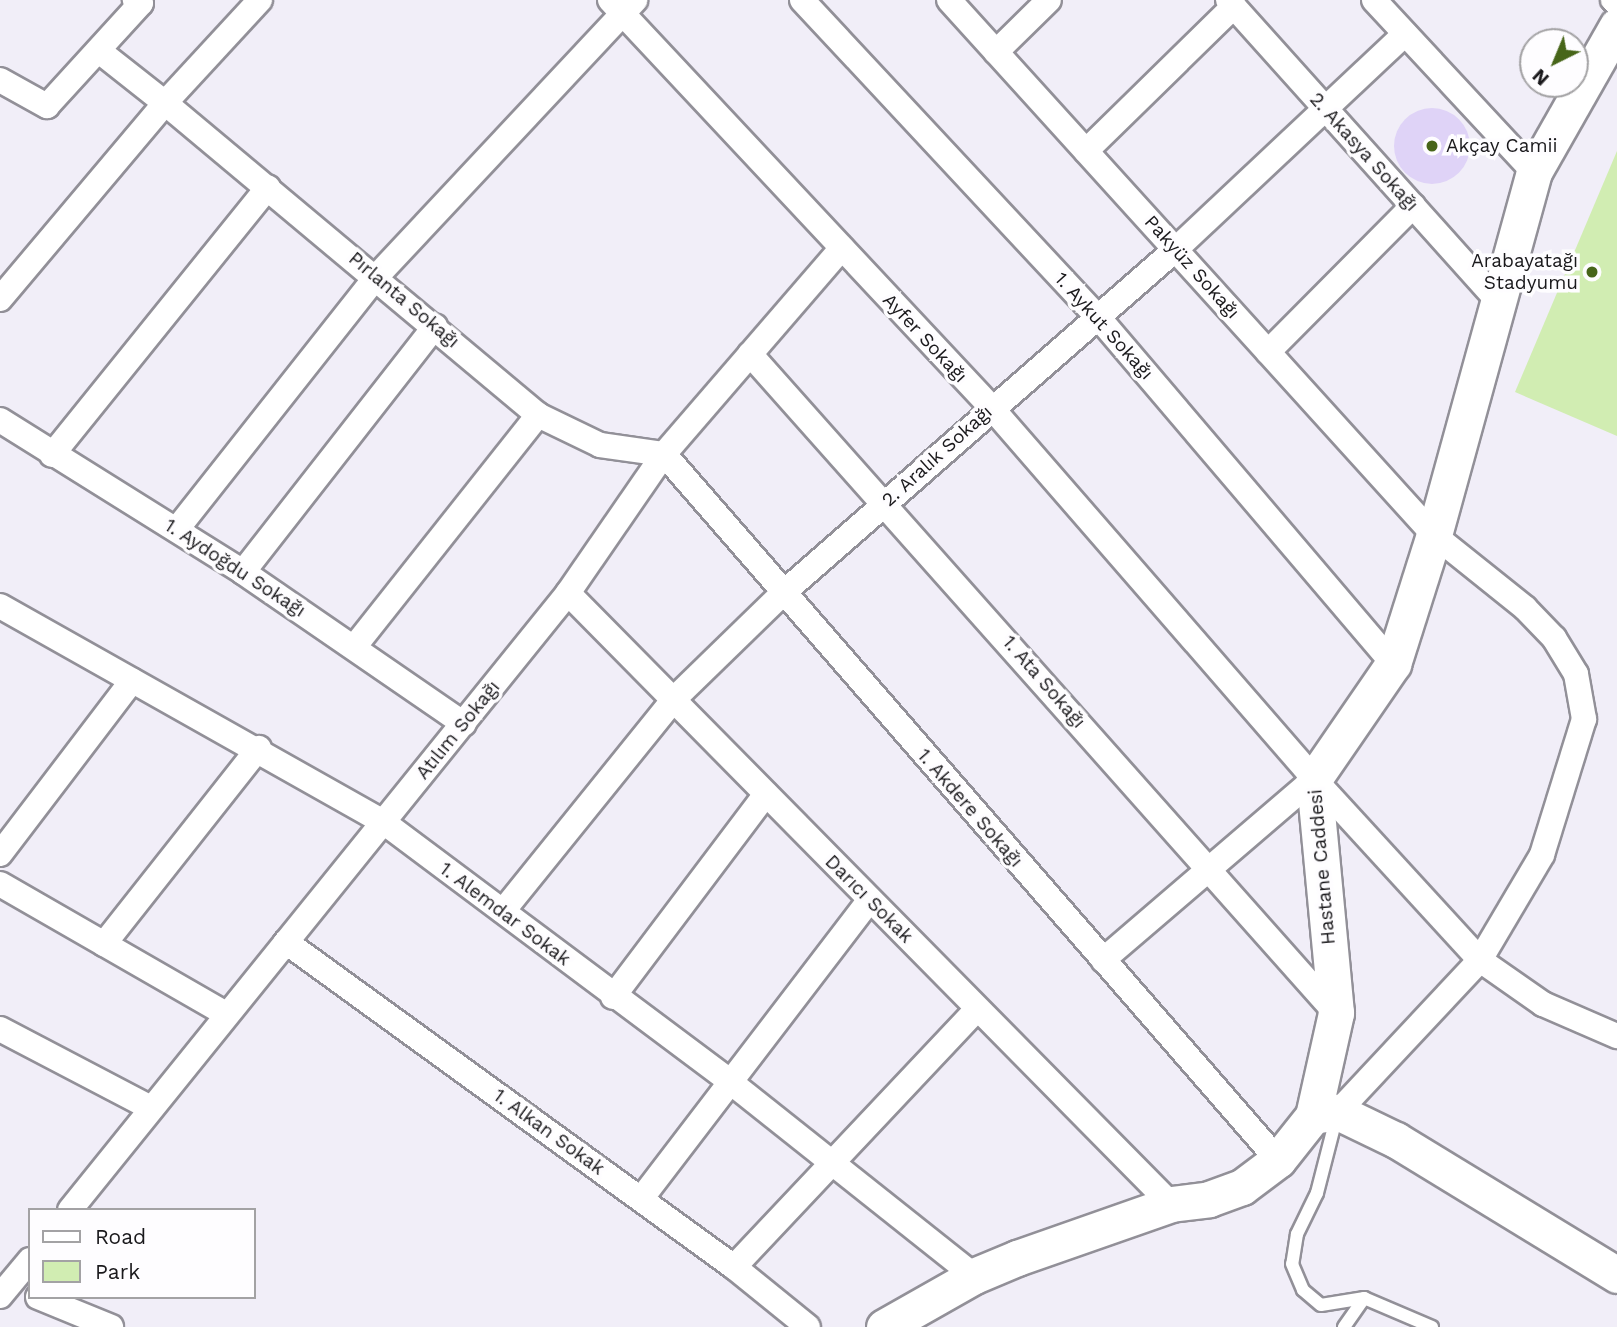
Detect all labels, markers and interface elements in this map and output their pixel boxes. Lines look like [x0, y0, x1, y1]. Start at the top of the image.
north arrow [1519, 28, 1589, 98]
text: N [1528, 64, 1554, 90]
street label: 2. Akasya Sokağı [1304, 88, 1424, 216]
place label: Akçay Camii [1446, 135, 1558, 157]
marker: Akçay Camii [1424, 138, 1440, 154]
street label: Pakyüz Sokağı [1140, 211, 1244, 323]
street label: Pırlanta Sokağı [344, 247, 464, 353]
place label: Arabayatağı Stadyumu [1471, 250, 1578, 294]
marker: Arabayatağı Stadyumu [1584, 264, 1600, 280]
street label: 1. Aykut Sokağı [1050, 267, 1158, 385]
street label: Ayfer Sokağı [878, 289, 972, 387]
street label: 2. Aralık Sokağı [877, 400, 997, 512]
street label: 1. Aydoğdu Sokağı [160, 514, 310, 622]
street label: 1. Ata Sokağı [997, 631, 1091, 733]
street label: Atılım Sokağı [411, 676, 505, 784]
street label: 1. Akdere Sokağı [912, 744, 1028, 872]
street label: Hastane Caddesi [1304, 788, 1340, 946]
street label: Darıcı Sokak [820, 850, 918, 948]
street label: 1. Alemdar Sokak [435, 857, 575, 971]
street label: 1. Alkan Sokak [489, 1084, 609, 1180]
legend [28, 1208, 256, 1299]
text: Road [95, 1224, 146, 1249]
text: Park [95, 1259, 140, 1284]

